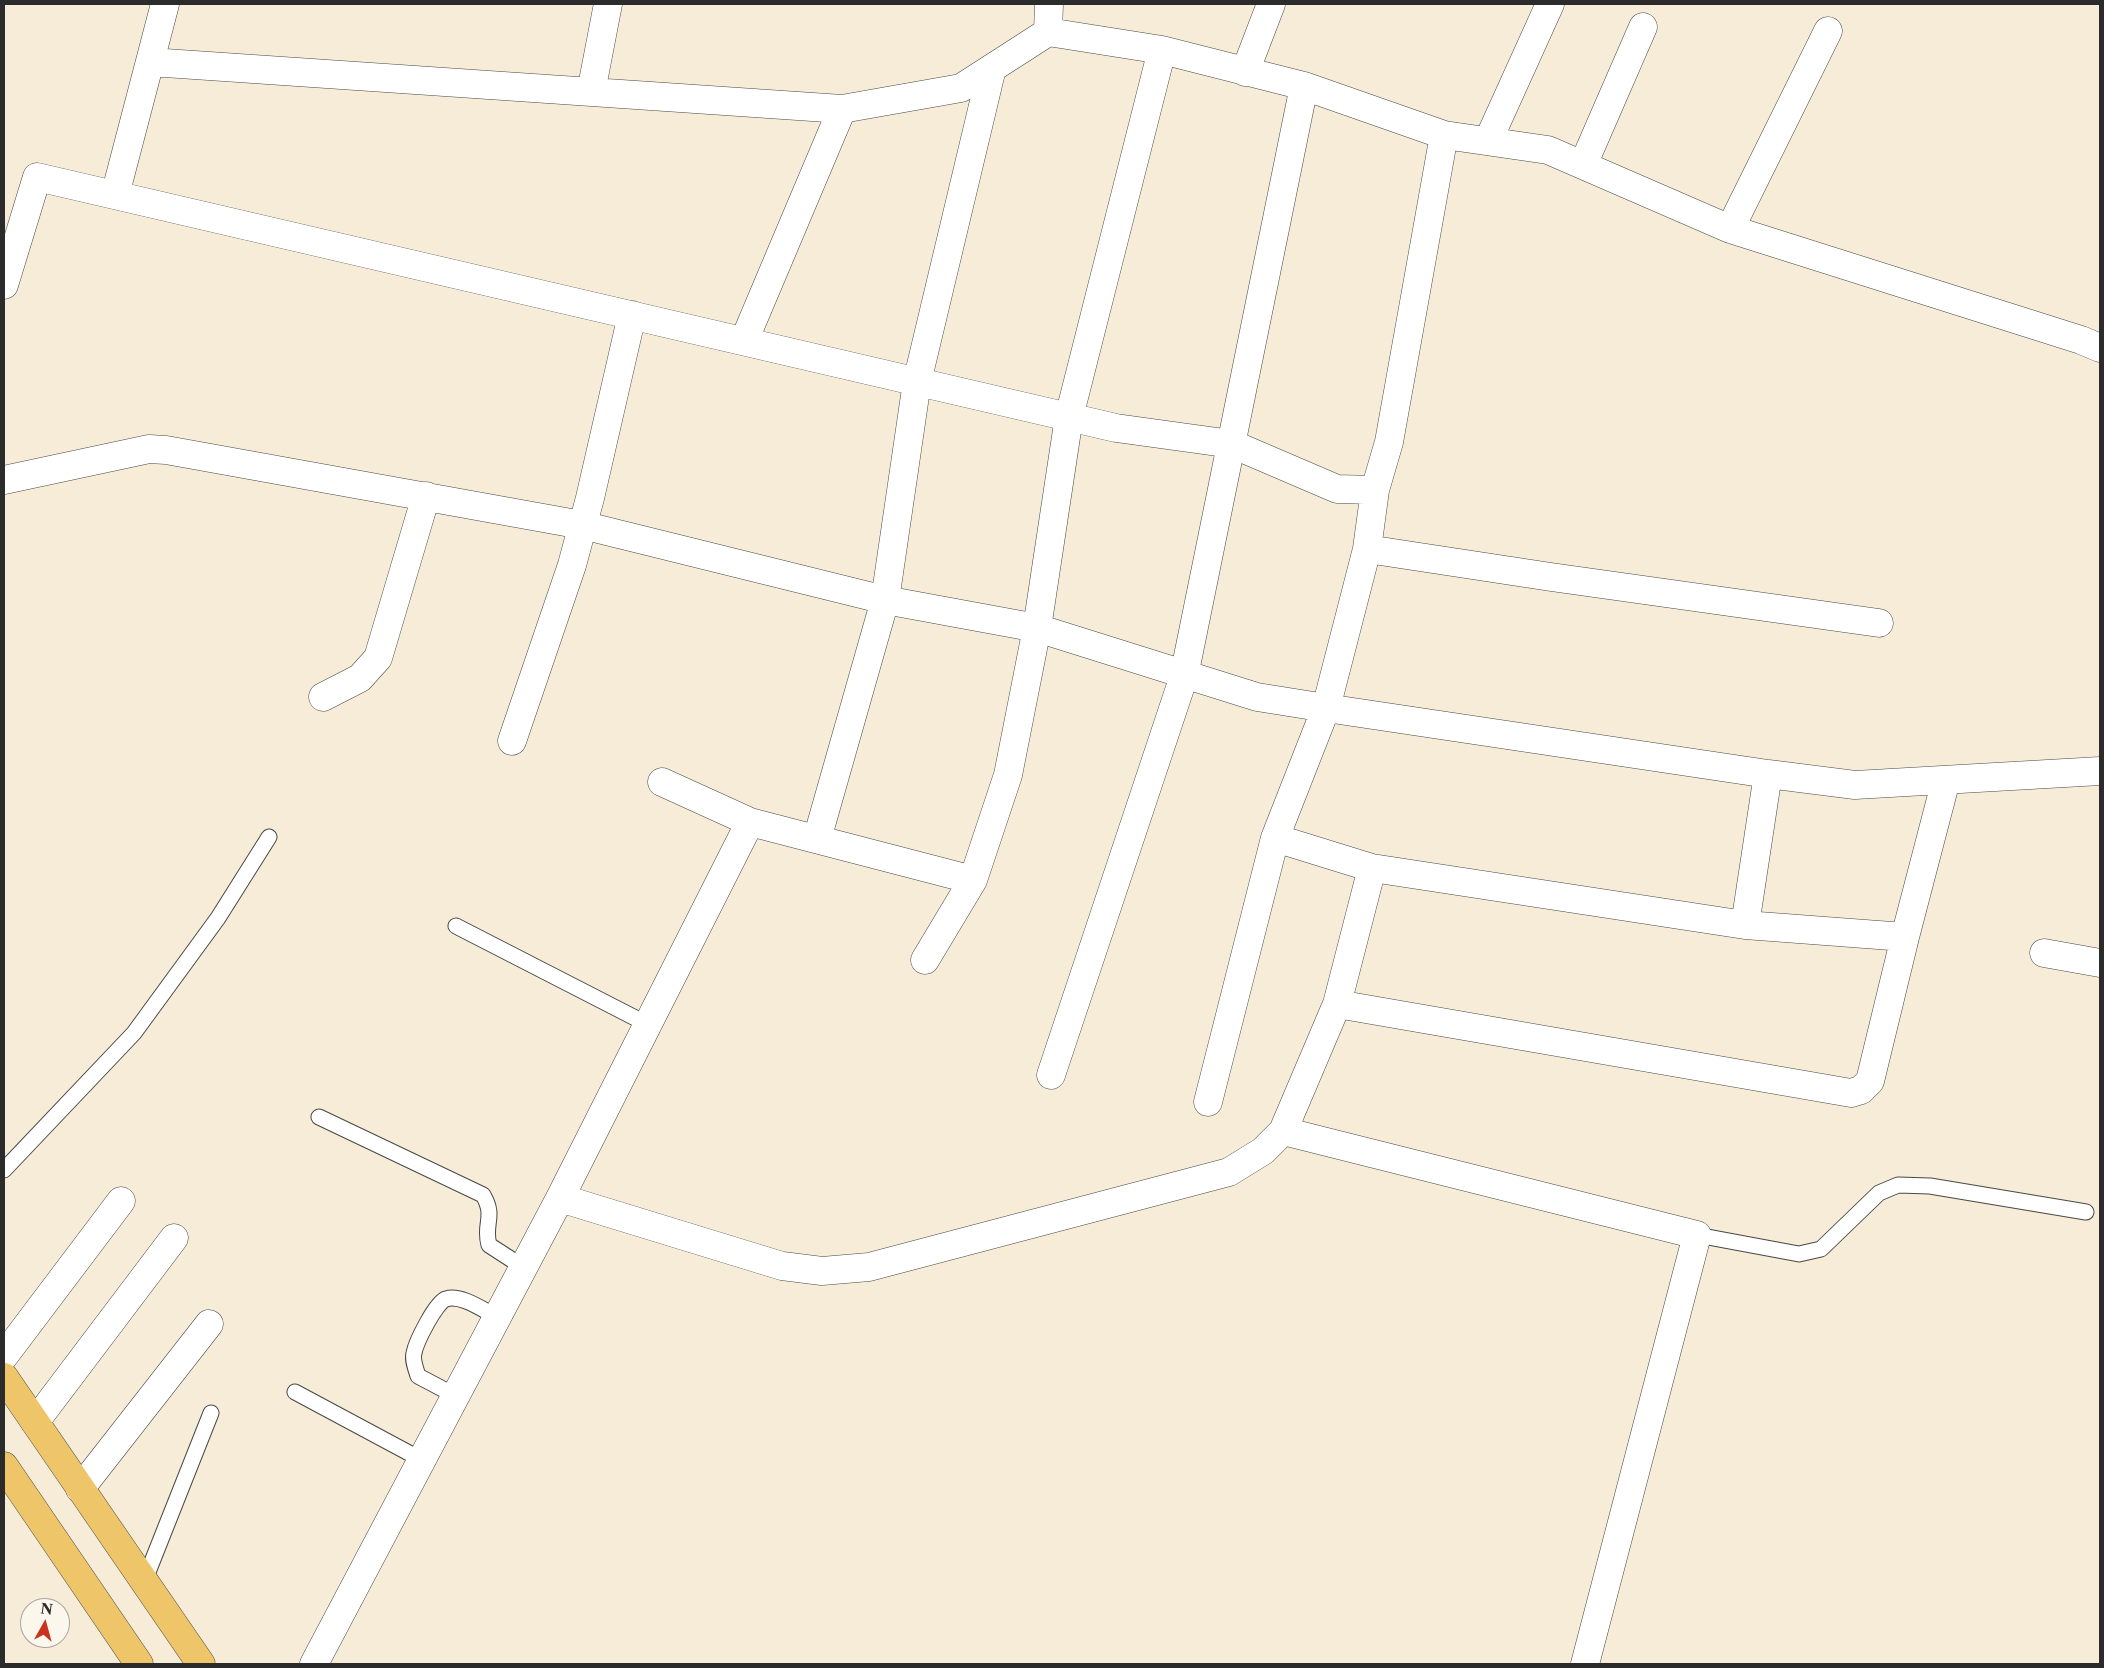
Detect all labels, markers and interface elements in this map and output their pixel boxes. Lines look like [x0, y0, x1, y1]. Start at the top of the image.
north arrow [20, 1598, 70, 1648]
text: N [40, 1599, 54, 1619]

